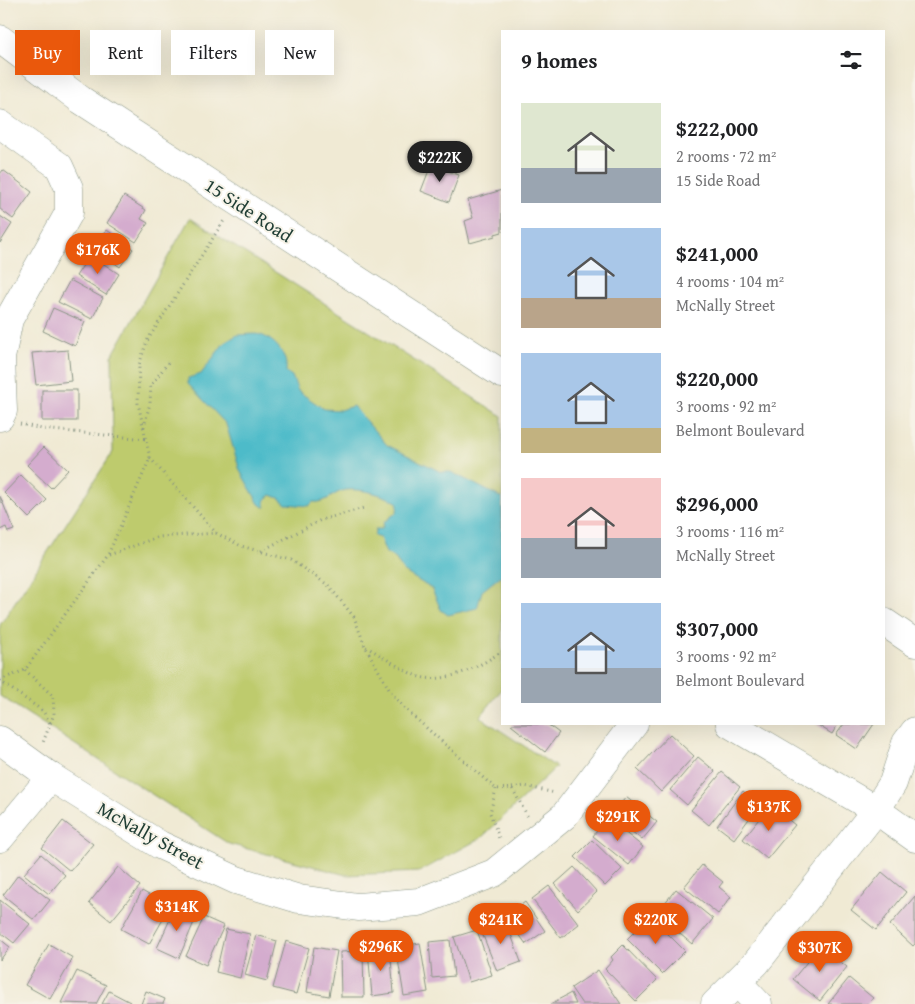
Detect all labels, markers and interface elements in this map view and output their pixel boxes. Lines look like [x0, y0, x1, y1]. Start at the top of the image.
chip: Buy [15, 30, 80, 75]
chip: Rent [90, 30, 161, 75]
chip: Filters [171, 30, 255, 75]
chip: New [265, 30, 334, 75]
text: 9 homes [521, 45, 597, 76]
icon: filters [837, 46, 865, 74]
text: $222,000 [676, 113, 758, 144]
icon: home [561, 123, 621, 183]
pin: $222K [405, 140, 475, 183]
text: 2 rooms · 72 m² [676, 144, 776, 168]
text: $222K [418, 145, 462, 169]
text: 15 Side Road [676, 168, 760, 192]
street label: 15 Side Road [199, 171, 299, 249]
pin: $176K [63, 232, 133, 275]
text: $176K [76, 237, 120, 261]
text: $241,000 [676, 238, 758, 269]
icon: home [561, 248, 621, 308]
text: 4 rooms · 104 m² [676, 269, 784, 293]
text: McNally Street [676, 293, 775, 317]
text: $220,000 [676, 363, 758, 394]
icon: home [561, 373, 621, 433]
text: 3 rooms · 92 m² [676, 394, 776, 418]
text: Belmont Boulevard [676, 418, 805, 442]
text: $296,000 [676, 488, 758, 519]
icon: home [561, 498, 621, 558]
text: 3 rooms · 116 m² [676, 519, 784, 543]
text: McNally Street [676, 543, 775, 567]
text: $307,000 [676, 613, 758, 644]
icon: home [561, 623, 621, 683]
text: 3 rooms · 92 m² [676, 644, 776, 668]
text: Belmont Boulevard [676, 668, 805, 692]
pin: $137K [734, 790, 804, 832]
street label: McNally Street [93, 794, 210, 876]
text: $137K [747, 794, 791, 818]
pin: $291K [583, 800, 653, 842]
text: $291K [596, 804, 640, 828]
pin: $314K [142, 890, 212, 932]
text: $314K [155, 894, 199, 918]
pin: $241K [466, 902, 536, 945]
pin: $220K [621, 902, 691, 945]
text: $241K [479, 907, 523, 931]
text: $220K [634, 907, 678, 931]
pin: $296K [346, 930, 416, 972]
pin: $307K [785, 930, 855, 973]
text: $296K [359, 934, 403, 958]
text: $307K [798, 935, 842, 959]

